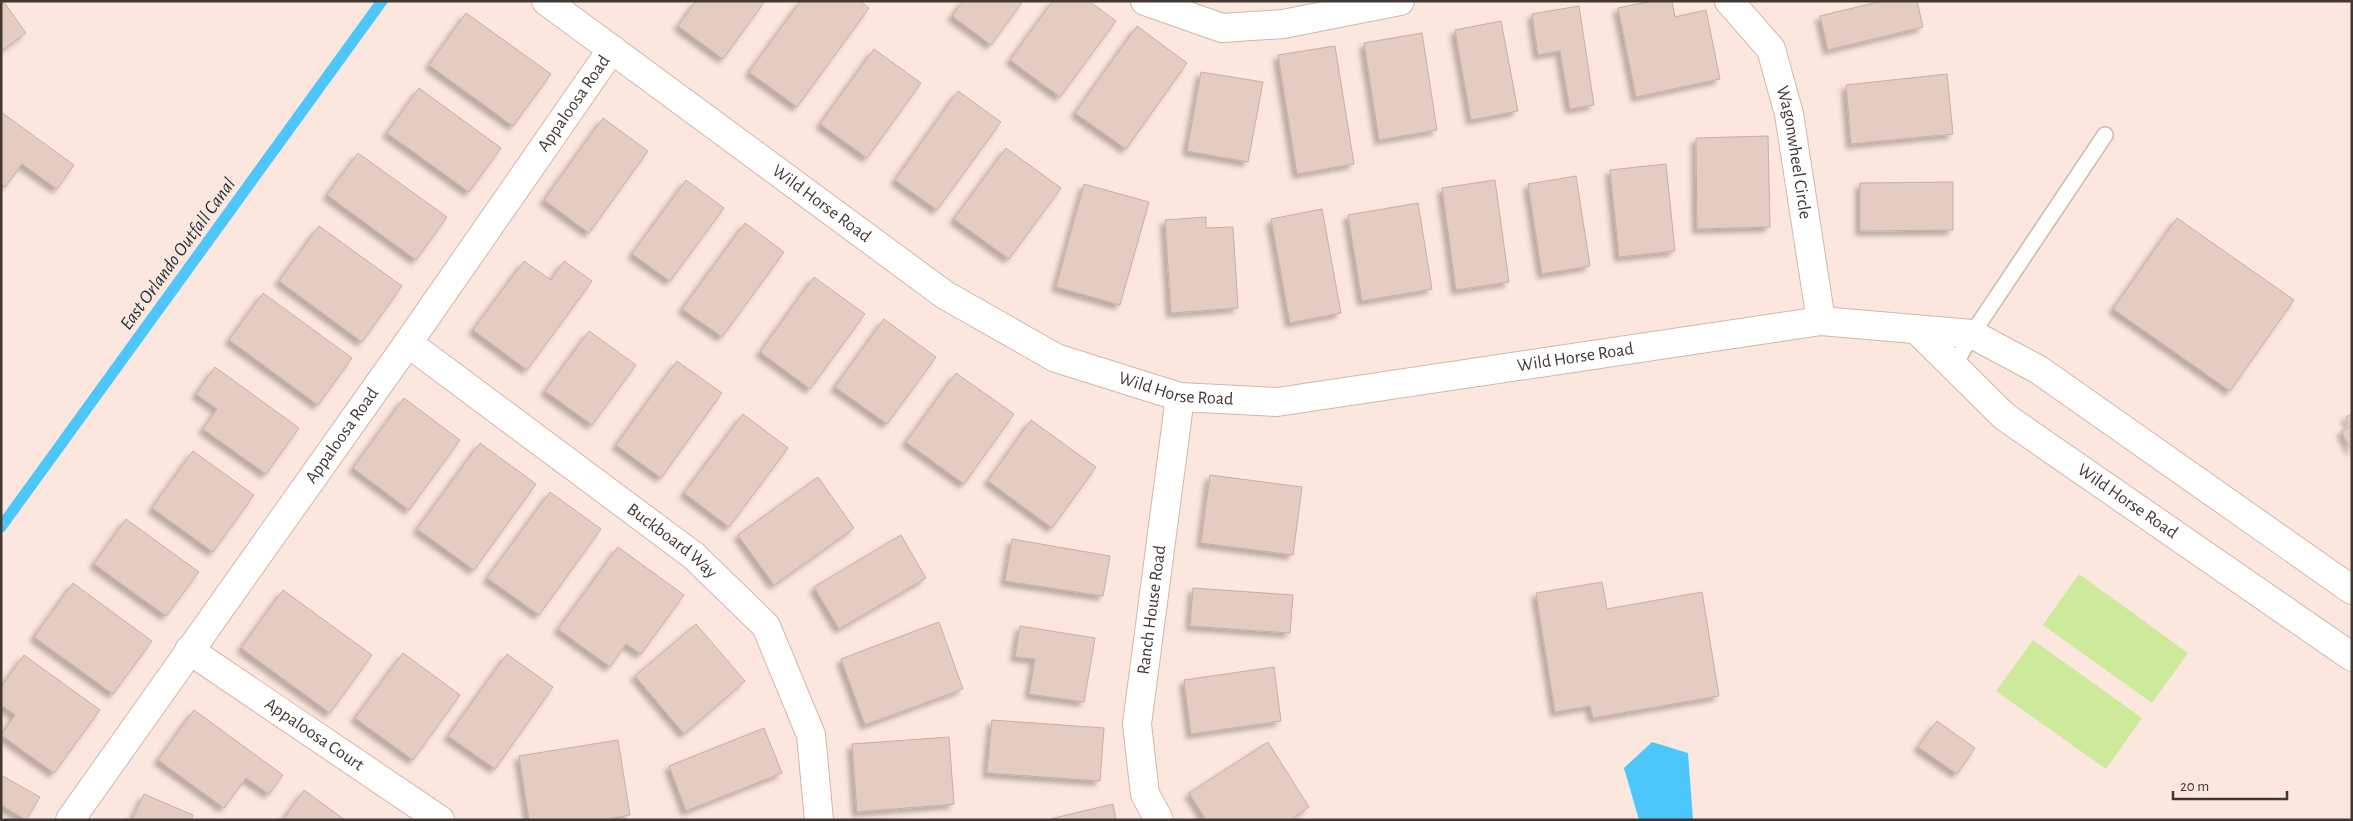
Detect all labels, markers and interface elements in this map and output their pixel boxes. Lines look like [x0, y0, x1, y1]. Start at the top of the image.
street label: Appaloosa Road [535, 52, 614, 155]
street label: Wagonwheel Circle [1773, 84, 1814, 220]
street label: Wild Horse Road [769, 162, 874, 246]
water label: East Orlando Outfall Canal [117, 174, 239, 333]
street label: Wild Horse Road [1516, 340, 1635, 375]
street label: Wild Horse Road [1116, 369, 1234, 409]
street label: Appaloosa Road [302, 385, 382, 487]
street label: Wild Horse Road [2074, 461, 2181, 542]
street label: Buckboard Way [623, 500, 721, 582]
street label: Ranch House Road [1135, 544, 1169, 676]
street label: Appaloosa Court [261, 695, 367, 775]
scale bar [2173, 768, 2287, 800]
text: 20 m [2180, 779, 2209, 794]

